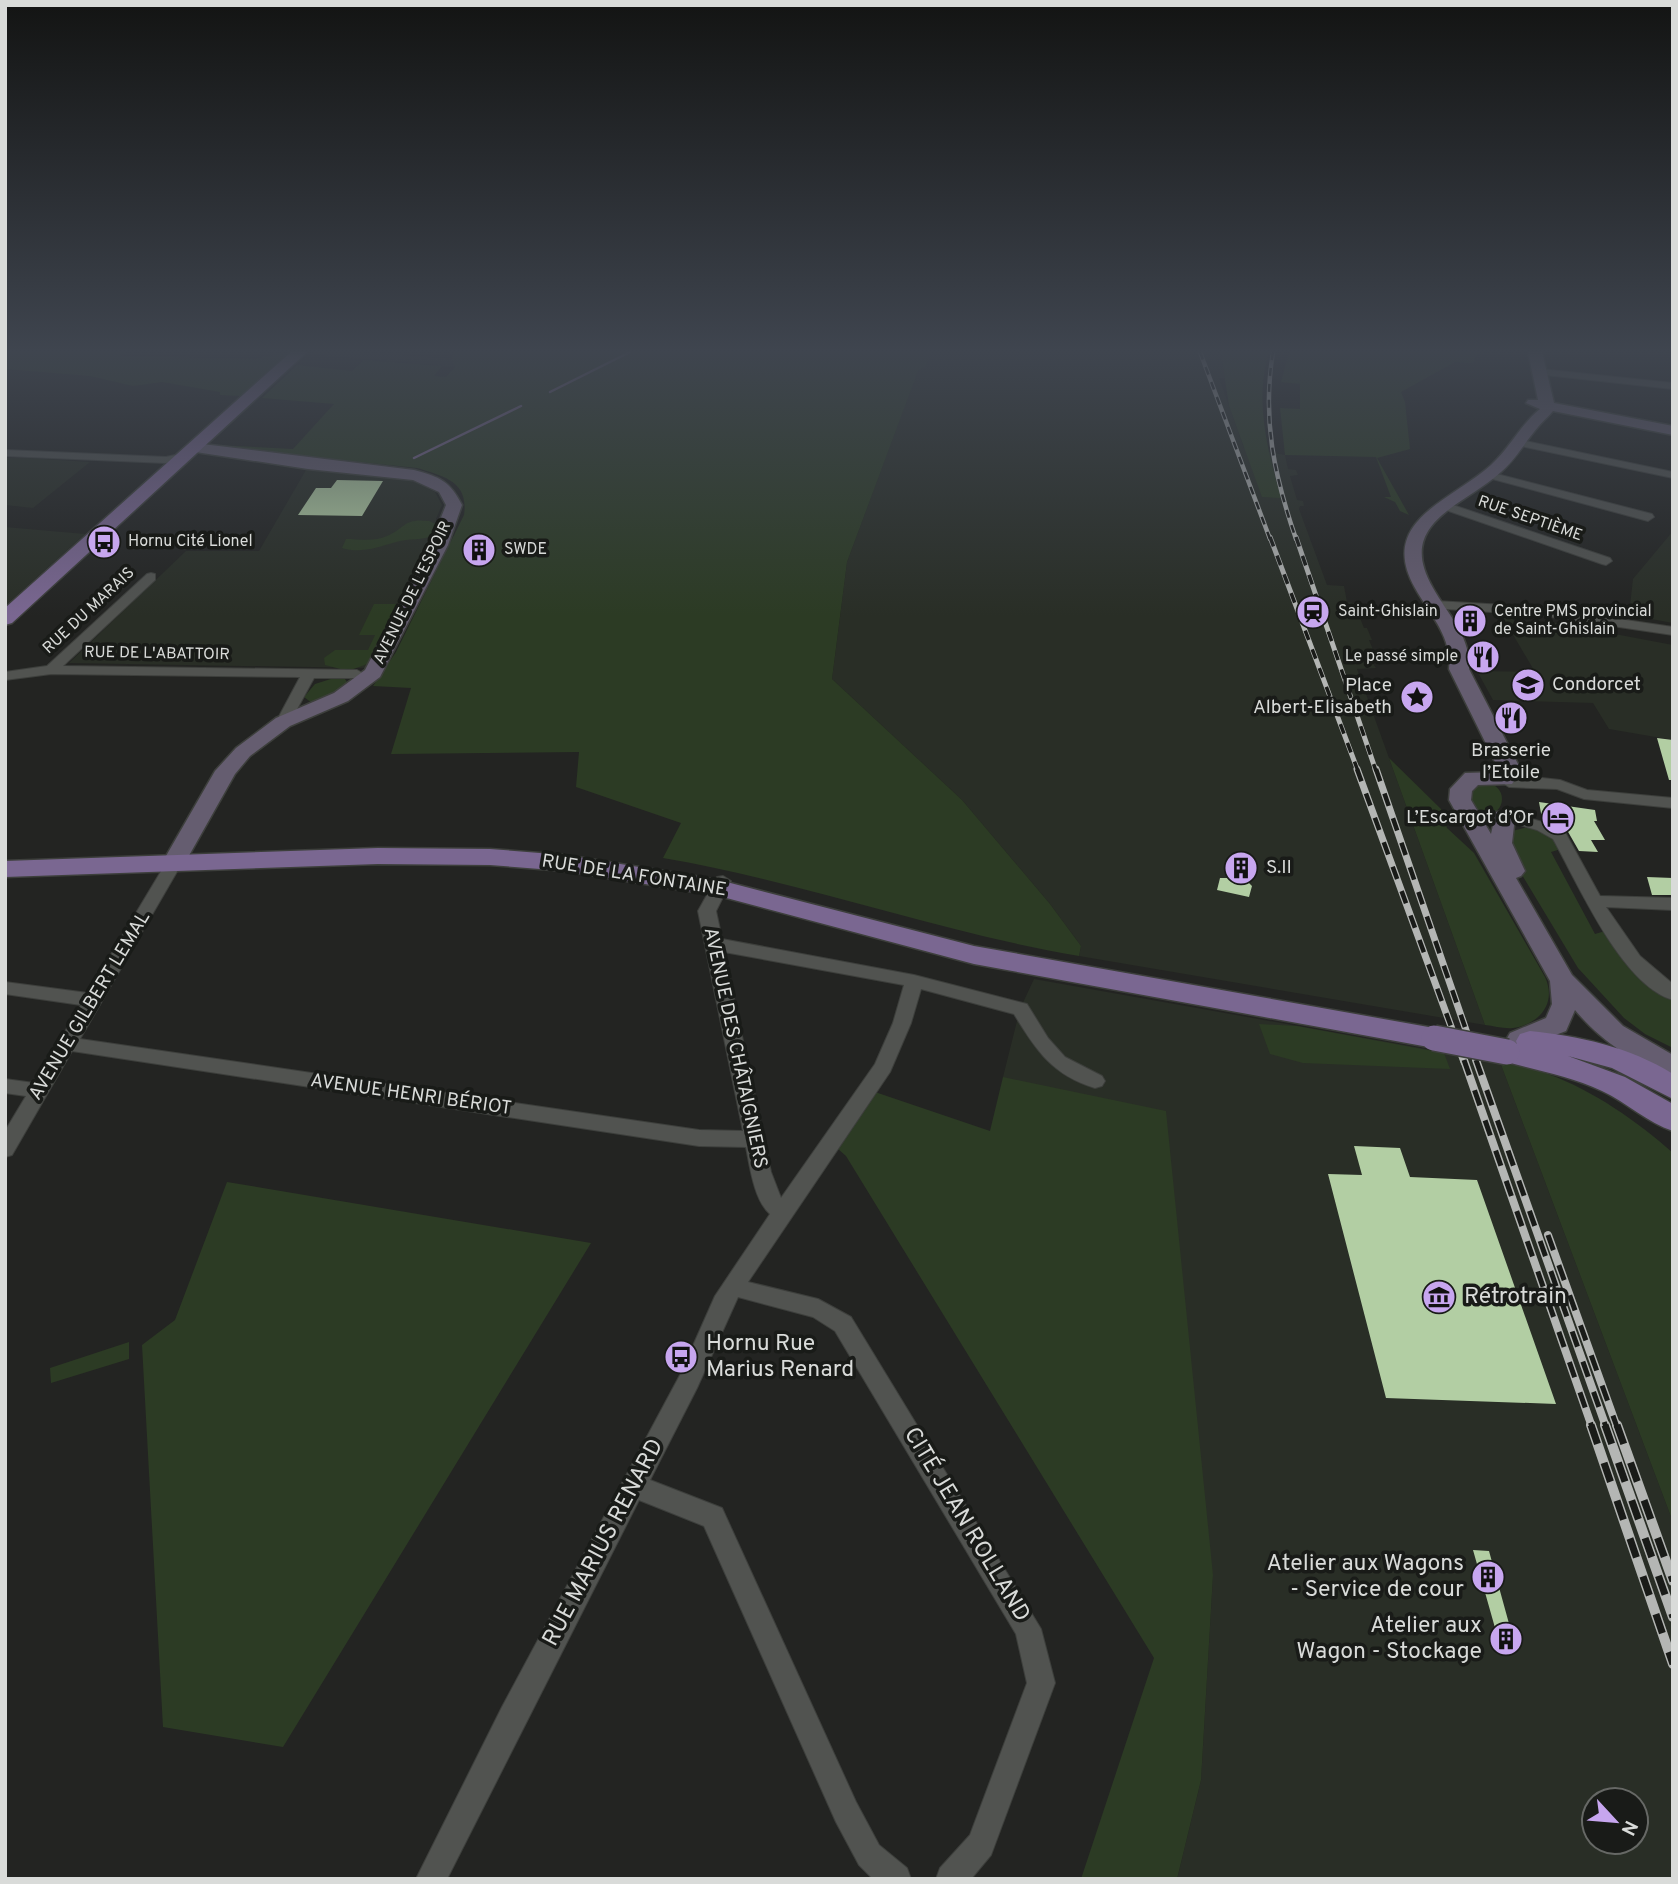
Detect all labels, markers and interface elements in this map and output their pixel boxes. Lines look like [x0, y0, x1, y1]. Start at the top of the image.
street label: RUE SEPTIÈME [1475, 490, 1586, 546]
street label: AVENUE DE L'ESPOIR [370, 518, 456, 668]
bus stop icon: Hornu Cité Lionel [85, 523, 123, 561]
building icon: SWDE [460, 531, 498, 569]
place label: Hornu Cité Lionel [128, 532, 253, 552]
place label: SWDE [504, 540, 547, 560]
street label: RUE DU MARAIS [39, 563, 139, 659]
station icon: Saint-Ghislain [1294, 593, 1332, 631]
place label: Saint-Ghislain [1338, 602, 1438, 622]
building icon: Centre PMS provincial de Saint-Ghislain [1451, 602, 1489, 640]
place label: Centre PMS provincial de Saint-Ghislain [1494, 602, 1652, 640]
restaurant icon: Le passé simple [1464, 638, 1502, 676]
street label: RUE DE L'ABATTOIR [84, 643, 230, 665]
place label: Le passé simple [1345, 647, 1458, 667]
school or university icon: Condorcet [1509, 666, 1547, 704]
place label: Condorcet [1552, 673, 1641, 697]
place label: Place Albert-Elisabeth [1253, 674, 1392, 720]
place icon: Place Albert-Elisabeth [1398, 678, 1436, 716]
restaurant icon: Brasserie l’Etoile [1492, 699, 1530, 737]
place label: Brasserie l’Etoile [1471, 739, 1551, 785]
hotel icon: L’Escargot d’Or [1539, 799, 1577, 837]
place label: L’Escargot d’Or [1406, 806, 1535, 830]
building icon: S.II [1222, 849, 1260, 887]
street label: RUE DE LA FONTAINE [540, 850, 728, 902]
place label: S.II [1266, 856, 1292, 880]
street label: AVENUE GILBERT LEMAL [24, 907, 156, 1105]
street label: AVENUE DES CHÂTAIGNIERS [698, 925, 773, 1171]
street label: AVENUE HENRI BÉRIOT [309, 1068, 513, 1121]
museum icon: Rétrotrain [1420, 1278, 1458, 1316]
place label: Rétrotrain [1464, 1283, 1567, 1312]
place label: Hornu Rue Marius Renard [706, 1330, 854, 1385]
bus stop icon: Hornu Rue Marius Renard [662, 1338, 700, 1376]
street label: CITÉ JEAN ROLLAND [896, 1422, 1036, 1628]
street label: RUE MARIUS RENARD [537, 1434, 671, 1652]
place label: Atelier aux Wagons - Service de cour [1267, 1550, 1464, 1605]
building icon: Atelier aux Wagons - Service de cour [1469, 1558, 1507, 1596]
place label: Atelier aux Wagon - Stockage [1296, 1612, 1482, 1667]
building icon: Atelier aux Wagon - Stockage [1487, 1620, 1525, 1658]
north arrow [1580, 1786, 1650, 1856]
text: N [1615, 1816, 1642, 1839]

